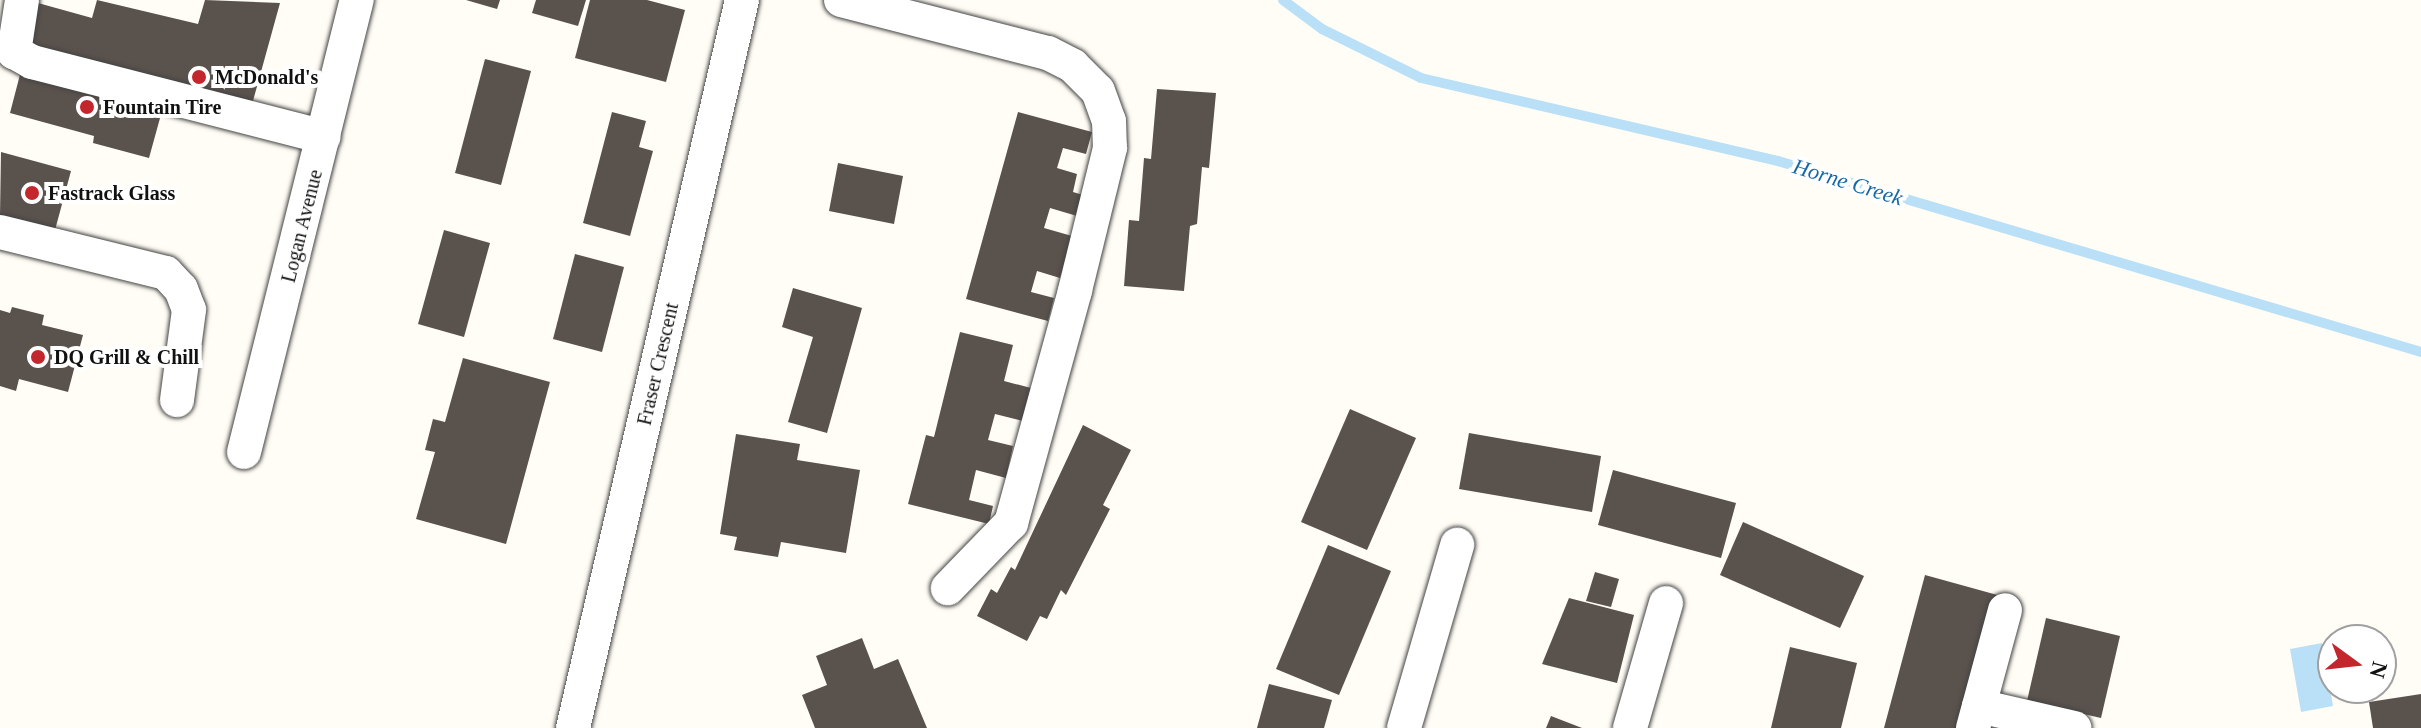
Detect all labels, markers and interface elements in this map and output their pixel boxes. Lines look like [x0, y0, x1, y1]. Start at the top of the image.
place label: McDonald's [215, 65, 318, 89]
marker: McDonald's [190, 68, 208, 86]
place label: Fountain Tire [103, 95, 222, 119]
marker: Fountain Tire [78, 98, 96, 116]
water label: Horne Creek [1790, 153, 1906, 211]
street label: Logan Avenue [276, 166, 328, 286]
place label: Fastrack Glass [48, 181, 175, 205]
marker: Fastrack Glass [23, 184, 41, 202]
street label: Fraser Crescent [632, 300, 684, 428]
place label: DQ Grill & Chill [54, 345, 199, 369]
marker: DQ Grill & Chill [29, 348, 47, 366]
north arrow [2317, 624, 2397, 704]
text: N [2365, 659, 2393, 681]

